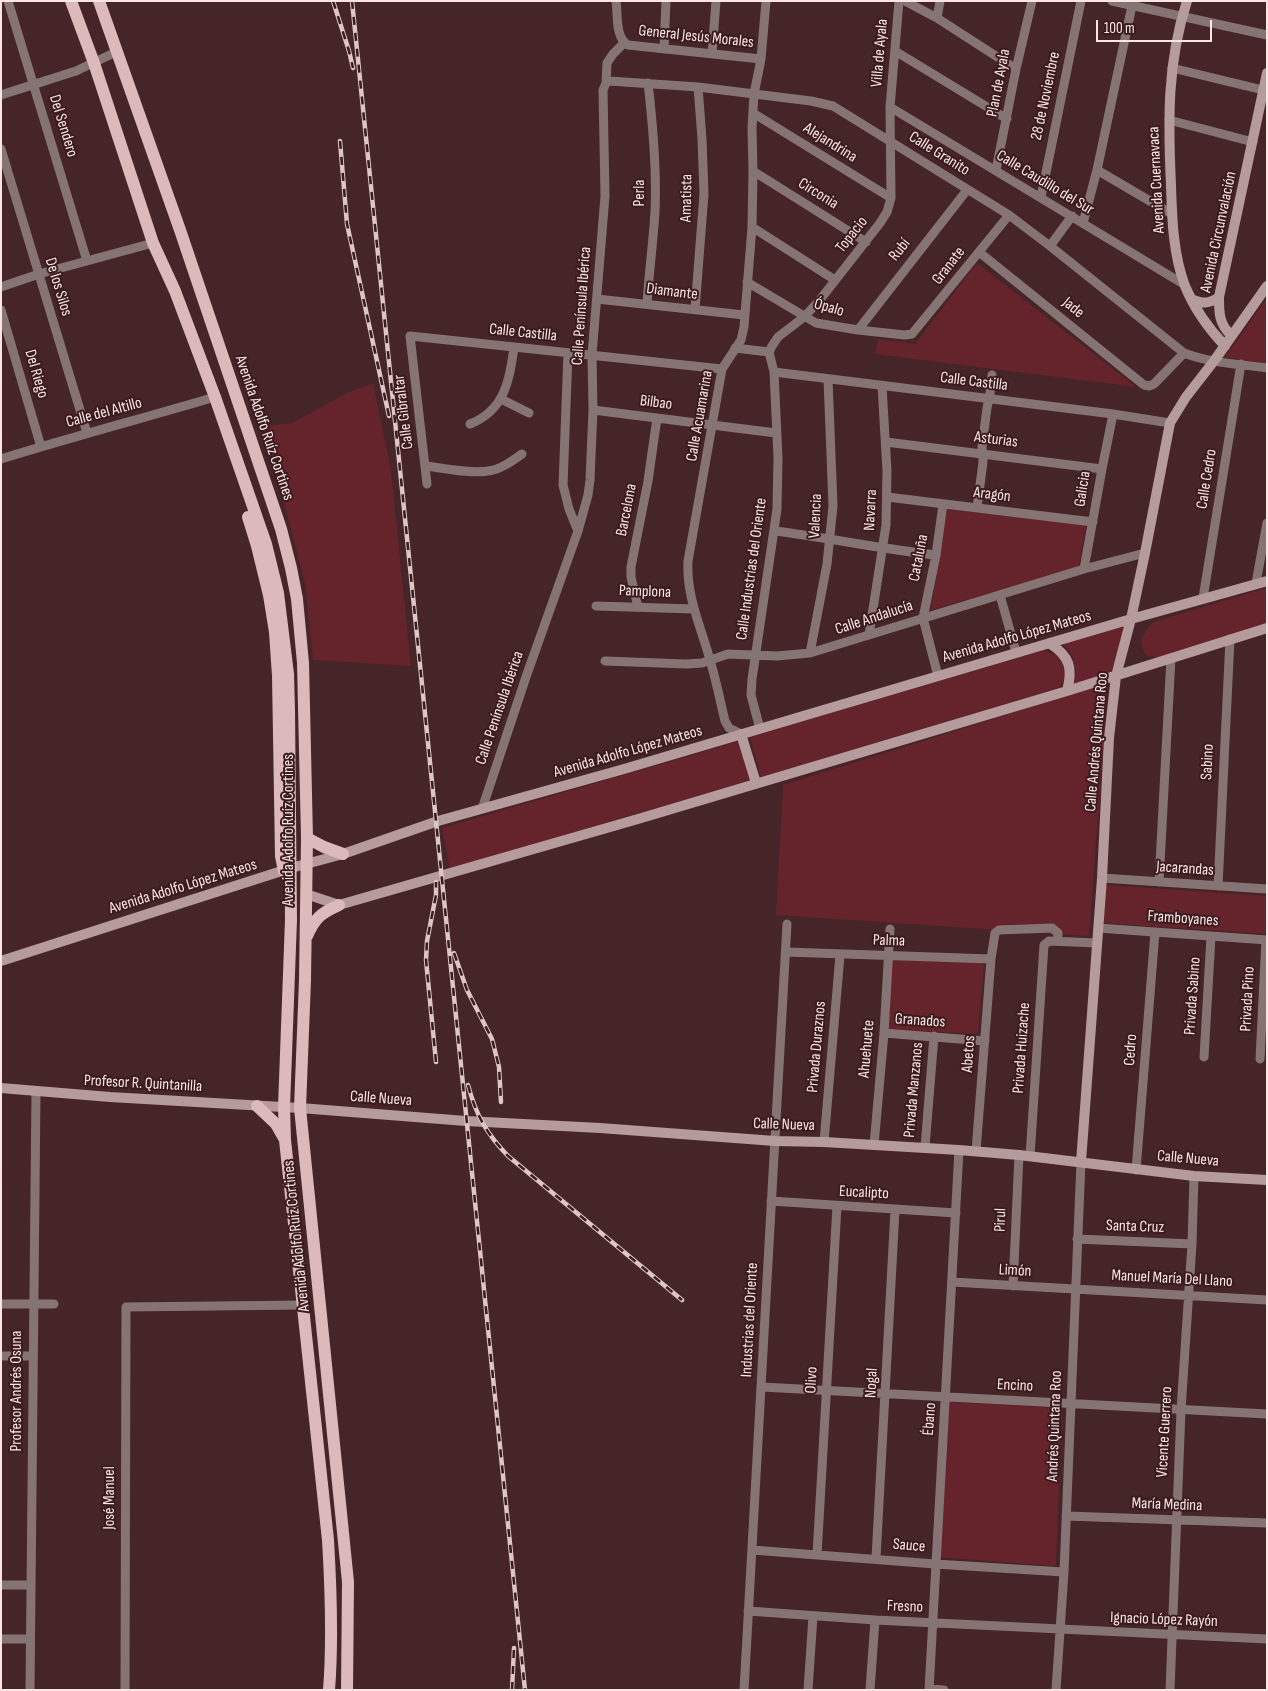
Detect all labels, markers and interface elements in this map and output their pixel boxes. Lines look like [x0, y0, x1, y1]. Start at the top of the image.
scale bar [1098, 10, 1214, 42]
street label: Villa de Ayala [867, 18, 893, 88]
text: 100 m [1104, 19, 1135, 38]
street label: General Jesús Morales [637, 21, 755, 53]
street label: Plan de Ayala [983, 47, 1015, 119]
street label: 28 de Noviembre [1027, 50, 1065, 142]
street label: Del Sendero [44, 93, 82, 159]
street label: Alejandrina [800, 119, 860, 167]
street label: Avenida Cuernavaca [1145, 126, 1169, 234]
street label: Calle Granito [905, 128, 973, 180]
street label: Calle Caudillo del Sur [993, 146, 1097, 220]
street label: Avenida Circunvalación [1197, 170, 1241, 294]
street label: Amatista [677, 174, 697, 222]
street label: Circonia [794, 174, 842, 214]
street label: Perla [630, 180, 650, 206]
street label: Topacio [832, 213, 872, 257]
street label: Rubí [885, 235, 915, 265]
street label: Granate [928, 243, 970, 289]
street label: Calle Península Ibérica [568, 246, 596, 366]
street label: De los Silos [40, 256, 76, 318]
street label: Diamante [645, 279, 699, 305]
street label: Jade [1058, 293, 1088, 323]
street label: Ópalo [812, 295, 846, 321]
street label: Calle Castilla [488, 320, 558, 346]
street label: Del Riego [20, 348, 52, 400]
street label: Avenida Adolfo Ruíz Cortines [230, 353, 298, 503]
street label: Calle Castilla [939, 368, 1009, 396]
street label: Calle Acuamarina [683, 369, 717, 463]
street label: Calle Gibraltar [390, 373, 418, 451]
street label: Bilbao [639, 391, 673, 415]
street label: Calle del Altillo [64, 394, 144, 432]
street label: Asturias [973, 428, 1019, 452]
street label: Calle Cedro [1193, 448, 1221, 510]
street label: Galicia [1071, 470, 1095, 508]
street label: Barcelona [613, 482, 641, 538]
street label: Aragón [972, 483, 1012, 507]
street label: Navarra [860, 489, 882, 531]
street label: Valencia [805, 493, 827, 539]
street label: Calle Industrias del Oriente [733, 497, 771, 641]
street label: Cataluña [905, 533, 933, 583]
street label: Pamplona [619, 581, 671, 603]
street label: Calle Andalucía [833, 596, 915, 640]
street label: Avenida Adolfo López Mateos [940, 607, 1094, 667]
street label: Calle Península Ibérica [472, 649, 528, 767]
street label: Calle Andrés Quintana Roo [1081, 672, 1113, 812]
street label: Avenida Adolfo López Mateos [551, 722, 705, 782]
street label: Sabino [1197, 743, 1219, 781]
street label: Avenida Adolfo Ruíz Cortines [279, 754, 299, 906]
street label: Avenida Adolfo López Mateos [107, 855, 259, 919]
street label: Jacarandas [1156, 857, 1214, 881]
street label: Framboyanes [1147, 907, 1219, 931]
street label: Palma [873, 931, 905, 951]
street label: Privada Sabino [1181, 956, 1205, 1036]
street label: Privada Pino [1237, 966, 1259, 1032]
street label: Privada Duraznos [803, 1000, 831, 1094]
street label: Privada Huizache [1009, 1002, 1035, 1094]
street label: Granados [894, 1010, 946, 1032]
street label: Ahuehuete [855, 1019, 879, 1079]
street label: Cedro [1120, 1034, 1142, 1066]
street label: Abetos [958, 1035, 980, 1073]
street label: Privada Manzanos [900, 1042, 928, 1138]
street label: Profesor R. Quintanilla [83, 1071, 203, 1097]
street label: Calle Nueva [349, 1087, 413, 1111]
street label: Calle Nueva [753, 1114, 815, 1136]
street label: Calle Nueva [1156, 1147, 1220, 1171]
street label: Avenida Adolfo Ruíz Cortines [280, 1159, 314, 1313]
street label: Eucalipto [839, 1182, 889, 1204]
street label: Pirul [991, 1208, 1011, 1232]
street label: Santa Cruz [1106, 1216, 1164, 1238]
street label: Limón [998, 1261, 1032, 1281]
street label: Industrias del Oriente [737, 1262, 763, 1378]
street label: Manuel María Del Llano [1111, 1266, 1233, 1292]
street label: Profesor Andrés Osuna [7, 1331, 27, 1451]
street label: Olivo [802, 1366, 822, 1394]
street label: Nogal [862, 1367, 882, 1399]
street label: Andrés Quintana Roo [1043, 1370, 1067, 1482]
street label: Encino [996, 1375, 1034, 1397]
street label: Vicente Guerrero [1153, 1386, 1177, 1478]
street label: Ébano [919, 1402, 941, 1436]
street label: José Manuel [100, 1466, 120, 1530]
street label: María Medina [1131, 1494, 1203, 1516]
street label: Sauce [892, 1535, 926, 1557]
street label: Fresno [887, 1597, 923, 1617]
street label: Ignacio López Rayón [1110, 1609, 1218, 1631]

